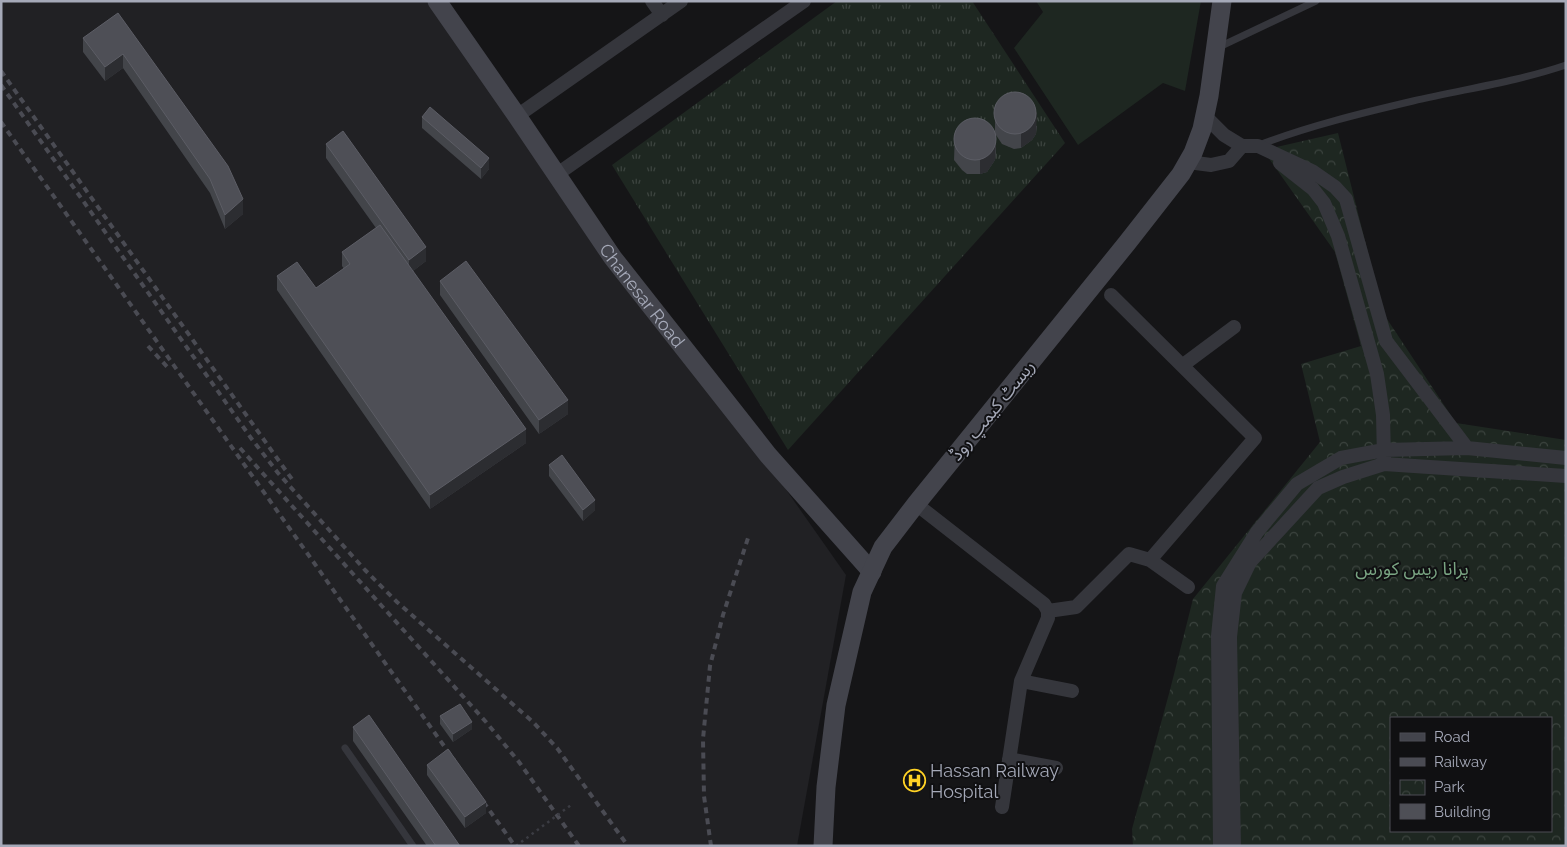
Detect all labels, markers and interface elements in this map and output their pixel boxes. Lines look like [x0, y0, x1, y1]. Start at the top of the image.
street label: Chanesar Road [596, 239, 690, 351]
street label: ریسٹ کیمپ روڈ [945, 356, 1040, 465]
park label: پرانا ریس کورس [1355, 558, 1469, 580]
legend [1390, 717, 1552, 832]
text: Road [1434, 728, 1470, 746]
text: Railway [1434, 753, 1487, 771]
place label: Hassan Railway Hospital [930, 760, 1059, 802]
hospital icon: Hassan Railway Hospital [902, 768, 926, 792]
text: Park [1434, 778, 1465, 796]
text: Building [1434, 803, 1491, 821]

